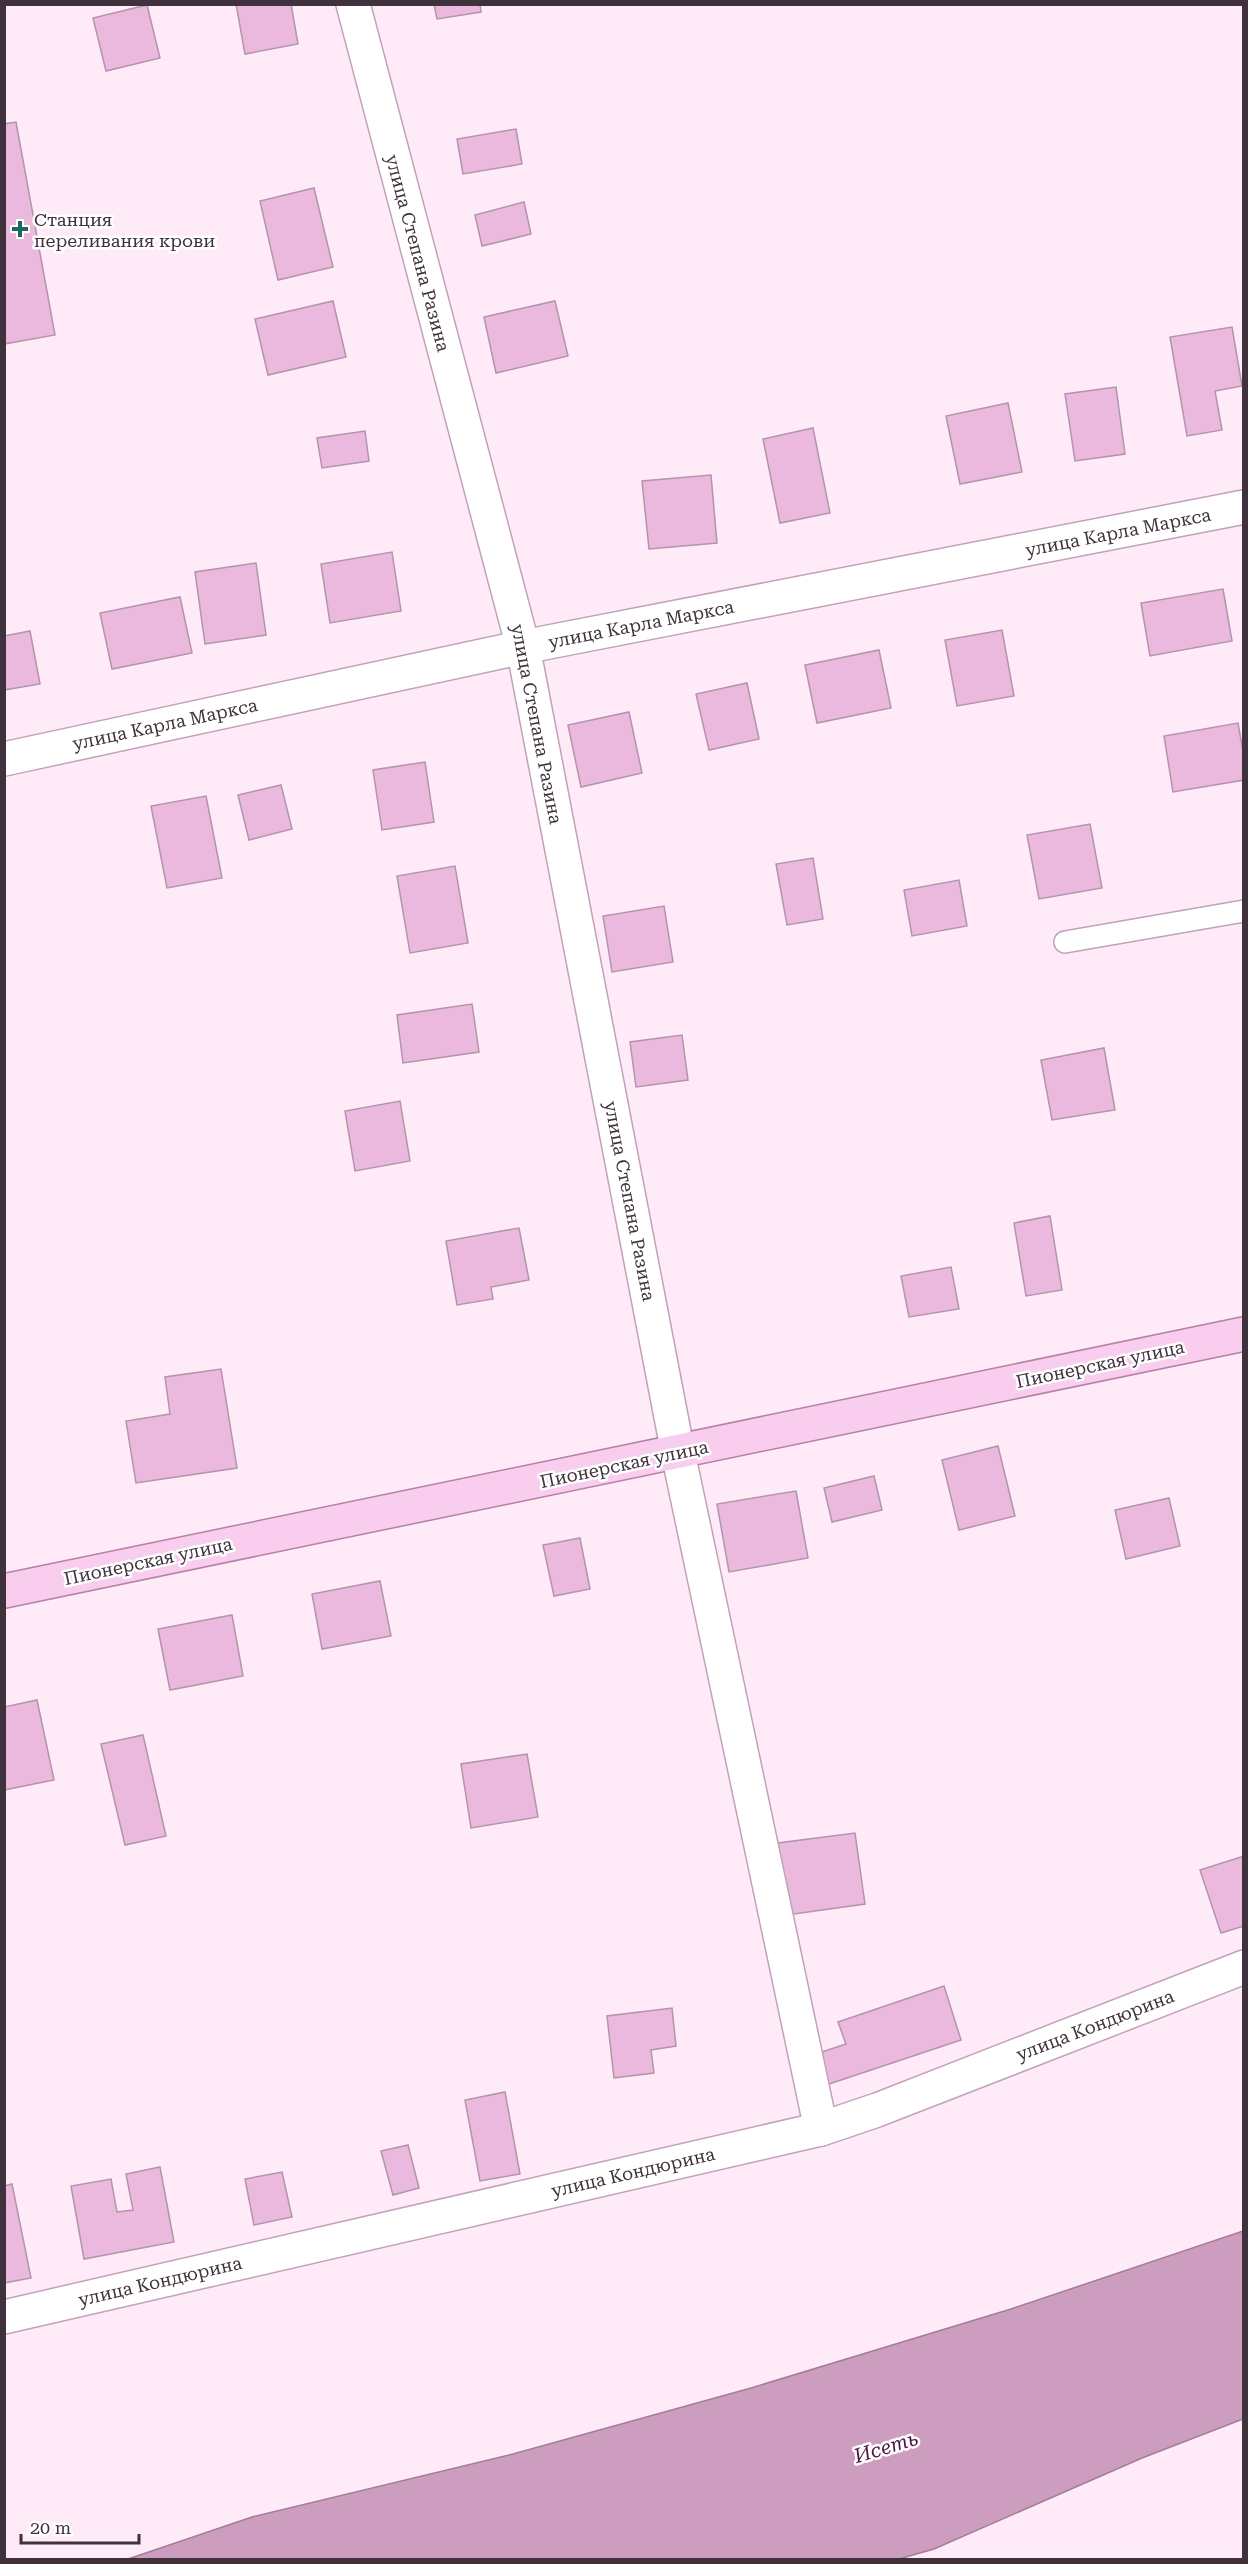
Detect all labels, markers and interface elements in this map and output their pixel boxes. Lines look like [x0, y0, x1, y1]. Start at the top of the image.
street label: улица Степана Разина [382, 152, 455, 354]
place label: Станция переливания крови [34, 209, 215, 251]
marker: Станция переливания крови [11, 220, 29, 238]
street label: улица Карла Маркса [1023, 504, 1213, 560]
street label: улица Карла Маркса [546, 596, 736, 652]
street label: улица Степана Разина [507, 622, 567, 826]
street label: улица Карла Маркса [71, 694, 260, 754]
street label: улица Степана Разина [600, 1099, 660, 1303]
street label: Пионерская улица [1014, 1336, 1186, 1392]
street label: Пионерская улица [538, 1436, 710, 1492]
street label: Пионерская улица [62, 1533, 234, 1589]
street label: улица Кондюрина [1013, 1985, 1177, 2065]
street label: улица Кондюрина [549, 2143, 717, 2201]
street label: улица Кондюрина [76, 2252, 244, 2310]
water label: Исеть [850, 2426, 921, 2468]
scale bar [21, 2507, 140, 2545]
text: 20 m [30, 2517, 71, 2538]

